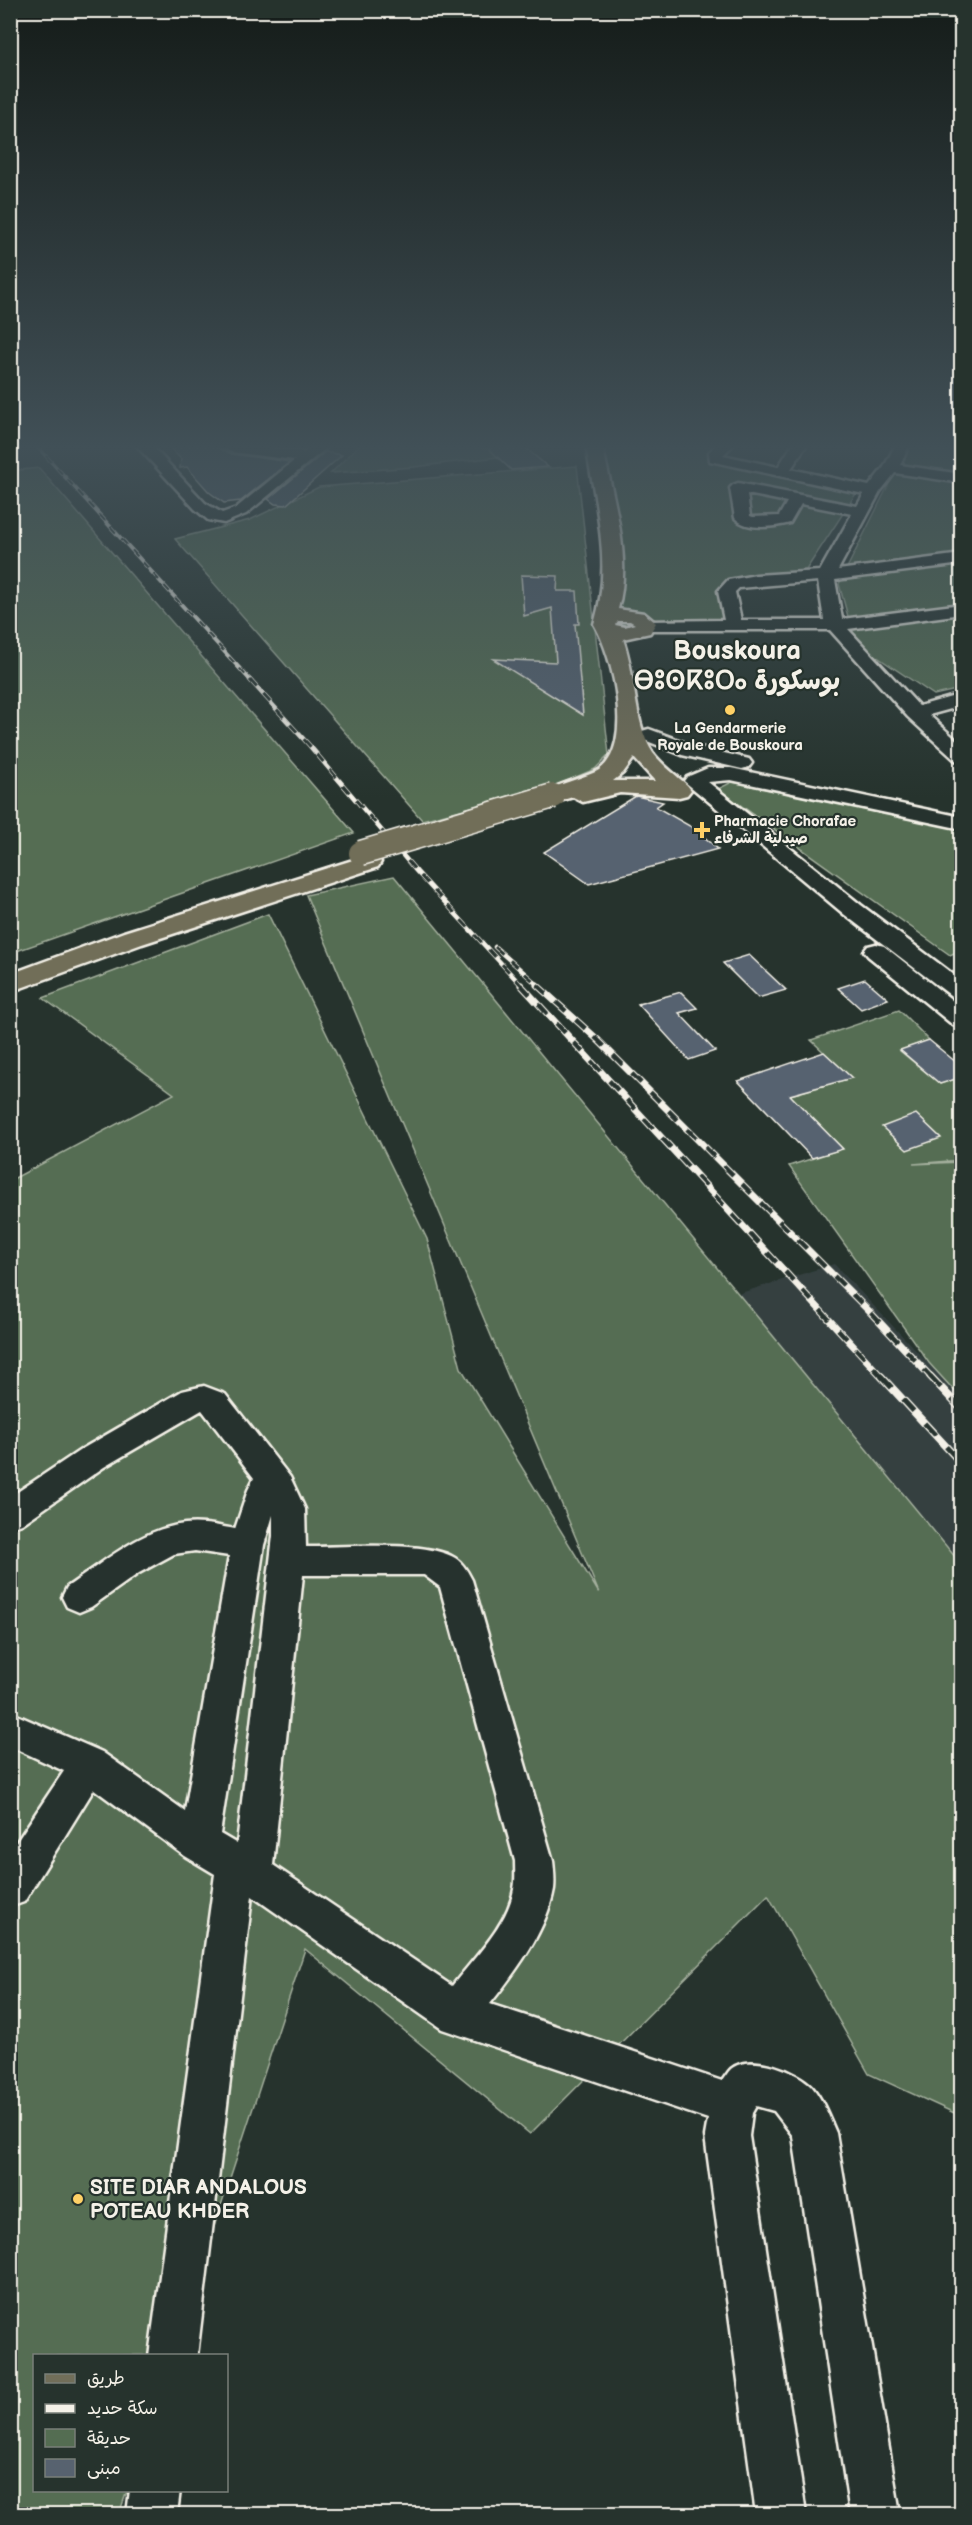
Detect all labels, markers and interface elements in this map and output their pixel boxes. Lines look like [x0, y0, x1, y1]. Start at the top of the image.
district label: Bouskoura ⴱⵓⵙⴽⵓⵔⴰ بوسكورة [634, 636, 840, 697]
marker: La Gendarmerie Royale de Bouskoura [723, 703, 737, 717]
place label: La Gendarmerie Royale de Bouskoura [657, 719, 803, 755]
place label: Pharmacie Chorafae صيدلية الشرفاء [714, 812, 857, 848]
marker: Pharmacie Chorafae صيدلية الشرفاء [695, 823, 709, 837]
place label: SITE DIAR ANDALOUS POTEAU KHDER [90, 2175, 307, 2224]
marker: SITE DIAR ANDALOUS POTEAU KHDER [71, 2192, 85, 2206]
legend [33, 2354, 228, 2492]
text: طريق [87, 2368, 125, 2389]
text: سكة حديد [87, 2398, 158, 2419]
text: حديقة [87, 2428, 131, 2449]
text: مبنى [87, 2458, 121, 2479]

